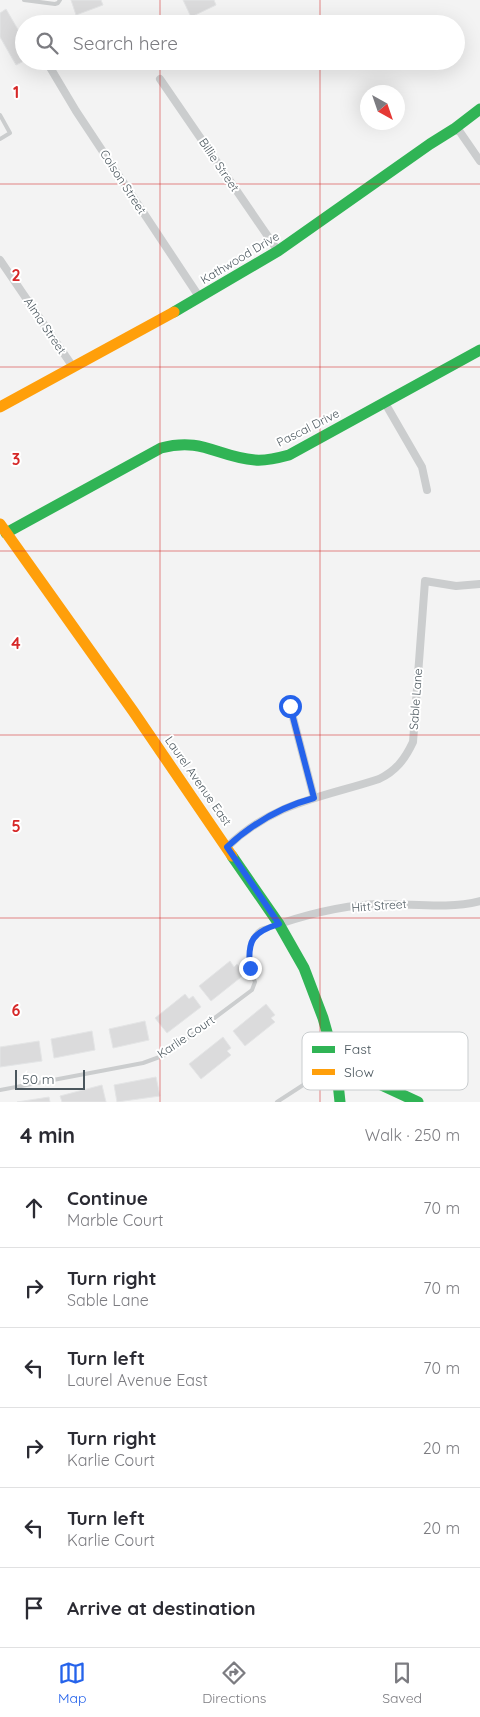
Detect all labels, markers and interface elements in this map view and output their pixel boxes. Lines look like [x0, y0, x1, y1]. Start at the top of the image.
search box [15, 15, 465, 70]
icon: search [33, 29, 61, 57]
text: Search here [73, 31, 178, 55]
text: 1 [13, 82, 19, 102]
north arrow [360, 85, 405, 130]
street label: Billie Street [196, 135, 243, 194]
street label: Colson Street [97, 147, 150, 217]
street label: Kathwood Drive [198, 228, 282, 287]
text: 2 [11, 265, 21, 285]
street label: Alma Street [21, 295, 70, 357]
street label: Pascal Drive [274, 405, 342, 450]
text: 3 [12, 449, 20, 469]
text: 4 [11, 633, 21, 653]
street label: Sable Lane [406, 668, 425, 730]
route start [279, 695, 302, 718]
street label: Laurel Avenue East [162, 733, 235, 828]
text: 5 [11, 816, 21, 836]
street label: Hitt Street [351, 896, 407, 915]
route end [239, 957, 262, 980]
text: 6 [12, 1000, 21, 1020]
street label: Karlie Court [154, 1012, 217, 1061]
legend [302, 1032, 468, 1090]
text: Fast [344, 1040, 372, 1058]
text: Slow [344, 1063, 374, 1081]
scale bar [15, 1067, 85, 1090]
text: 50 m [22, 1070, 55, 1088]
text: 4 min [20, 1122, 75, 1148]
text: Walk · 250 m [365, 1125, 460, 1145]
text: Continue [67, 1186, 148, 1210]
icon: ahead [20, 1194, 48, 1222]
text: 70 m [423, 1198, 460, 1218]
text: Marble Court [67, 1210, 164, 1230]
text: Turn right [67, 1266, 156, 1290]
icon: right [20, 1274, 48, 1302]
text: 70 m [423, 1278, 460, 1298]
text: Sable Lane [67, 1290, 149, 1310]
text: Turn left [67, 1346, 145, 1370]
icon: left [20, 1354, 48, 1382]
text: 70 m [423, 1358, 460, 1378]
text: Laurel Avenue East [67, 1370, 208, 1390]
text: Turn right [67, 1426, 156, 1450]
icon: right [20, 1434, 48, 1462]
text: 20 m [423, 1438, 460, 1458]
text: Karlie Court [67, 1450, 155, 1470]
text: Turn left [67, 1506, 145, 1530]
icon: left [20, 1514, 48, 1542]
text: 20 m [423, 1518, 460, 1538]
text: Karlie Court [67, 1530, 155, 1550]
icon: arrive [20, 1594, 48, 1622]
text: Arrive at destination [67, 1596, 256, 1620]
tab: Map [58, 1659, 86, 1707]
tab: Directions [202, 1659, 266, 1707]
tab: Saved [382, 1659, 422, 1707]

